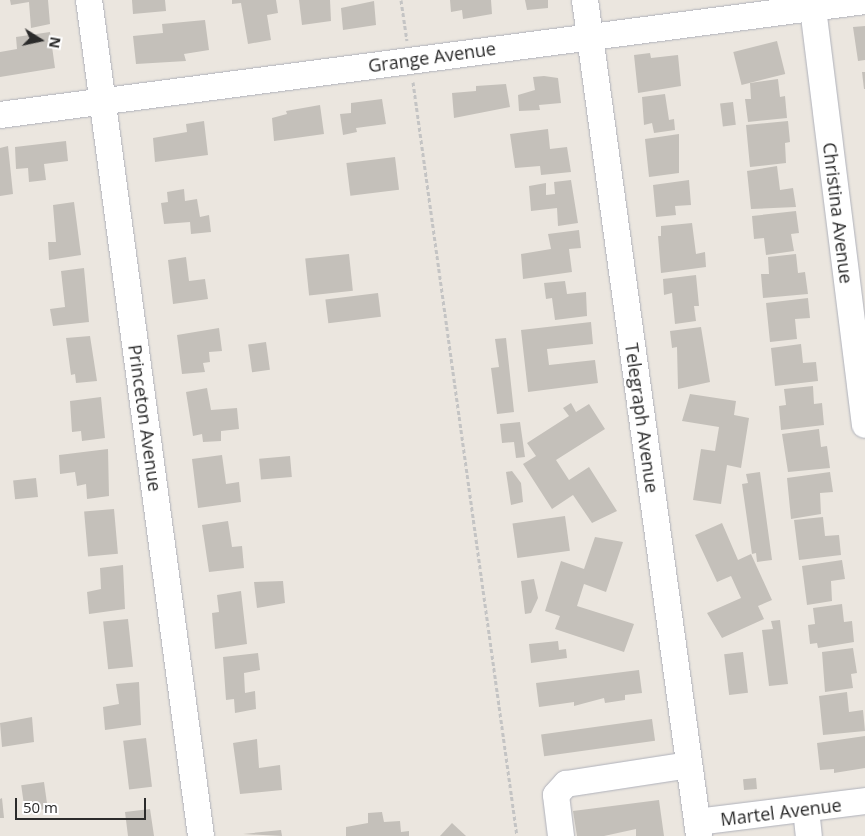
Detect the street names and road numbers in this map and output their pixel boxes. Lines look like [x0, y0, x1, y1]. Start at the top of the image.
street label: Grange Avenue [367, 37, 497, 77]
street label: Christina Avenue [819, 141, 857, 285]
street label: Telegraph Avenue [621, 342, 663, 494]
street label: Princeton Avenue [124, 343, 166, 493]
street label: Martel Avenue [719, 794, 843, 830]

